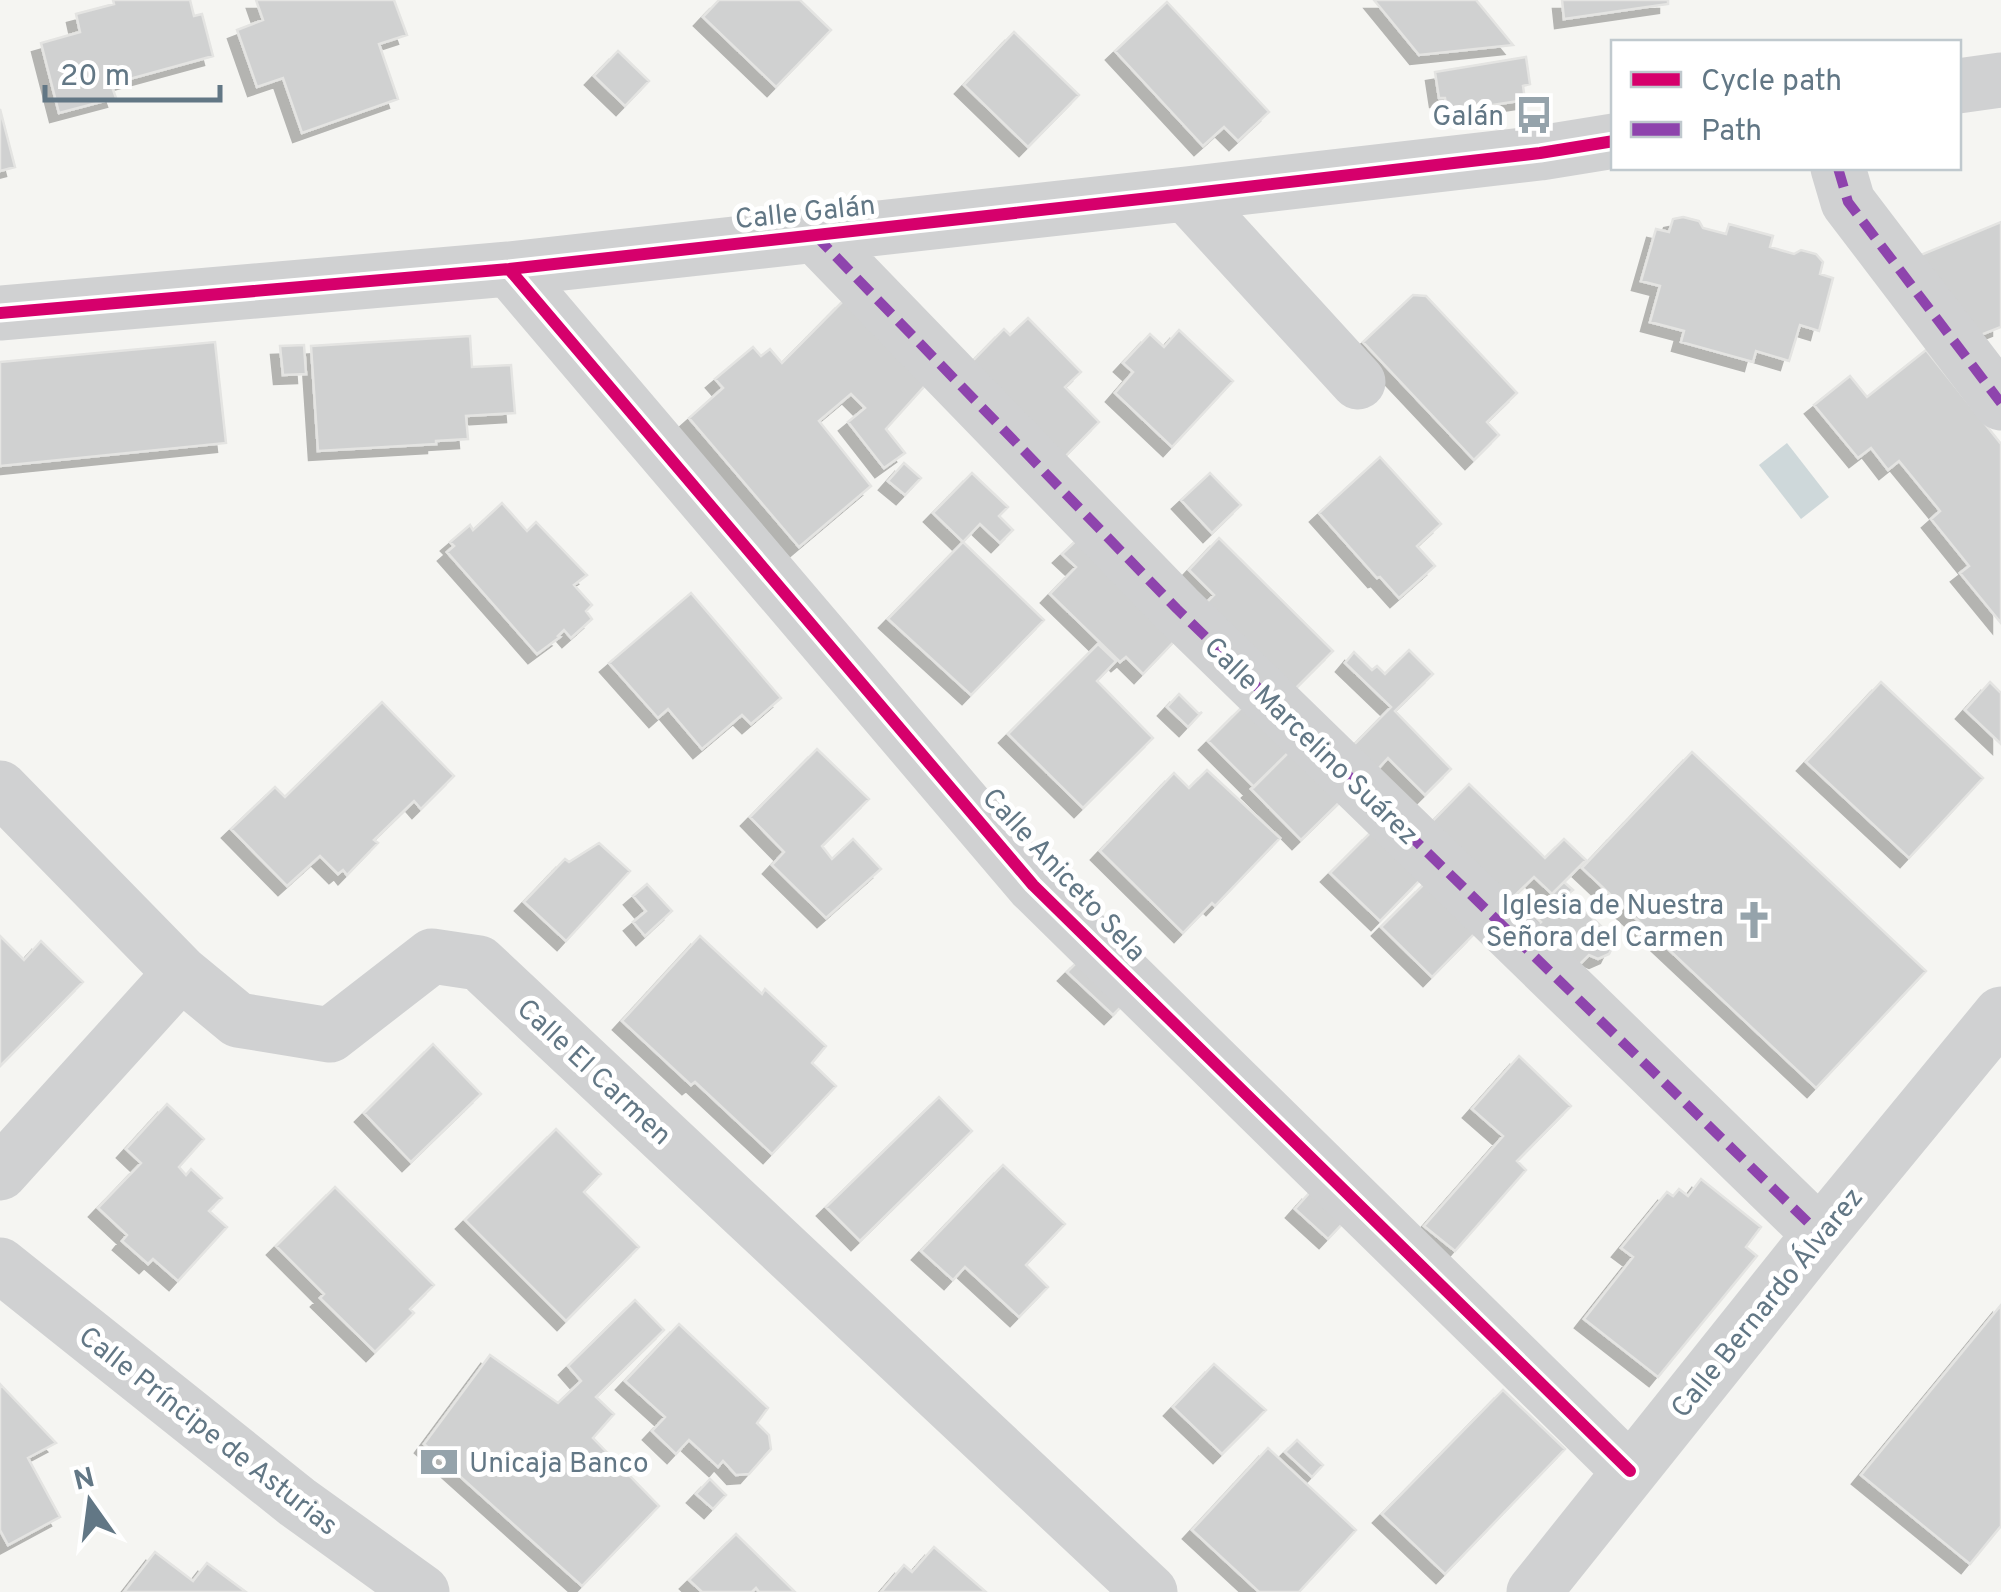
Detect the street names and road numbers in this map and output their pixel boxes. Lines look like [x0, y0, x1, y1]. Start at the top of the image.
street label: Calle Galán [733, 189, 877, 239]
street label: Calle Marcelino Suárez [1195, 630, 1425, 854]
street label: Calle Aniceto Sela [973, 782, 1153, 971]
street label: Calle El Carmen [508, 992, 678, 1154]
street label: Calle Bernardo Álvarez [1663, 1180, 1872, 1426]
street label: Calle Príncipe de Asturias [70, 1320, 344, 1545]

